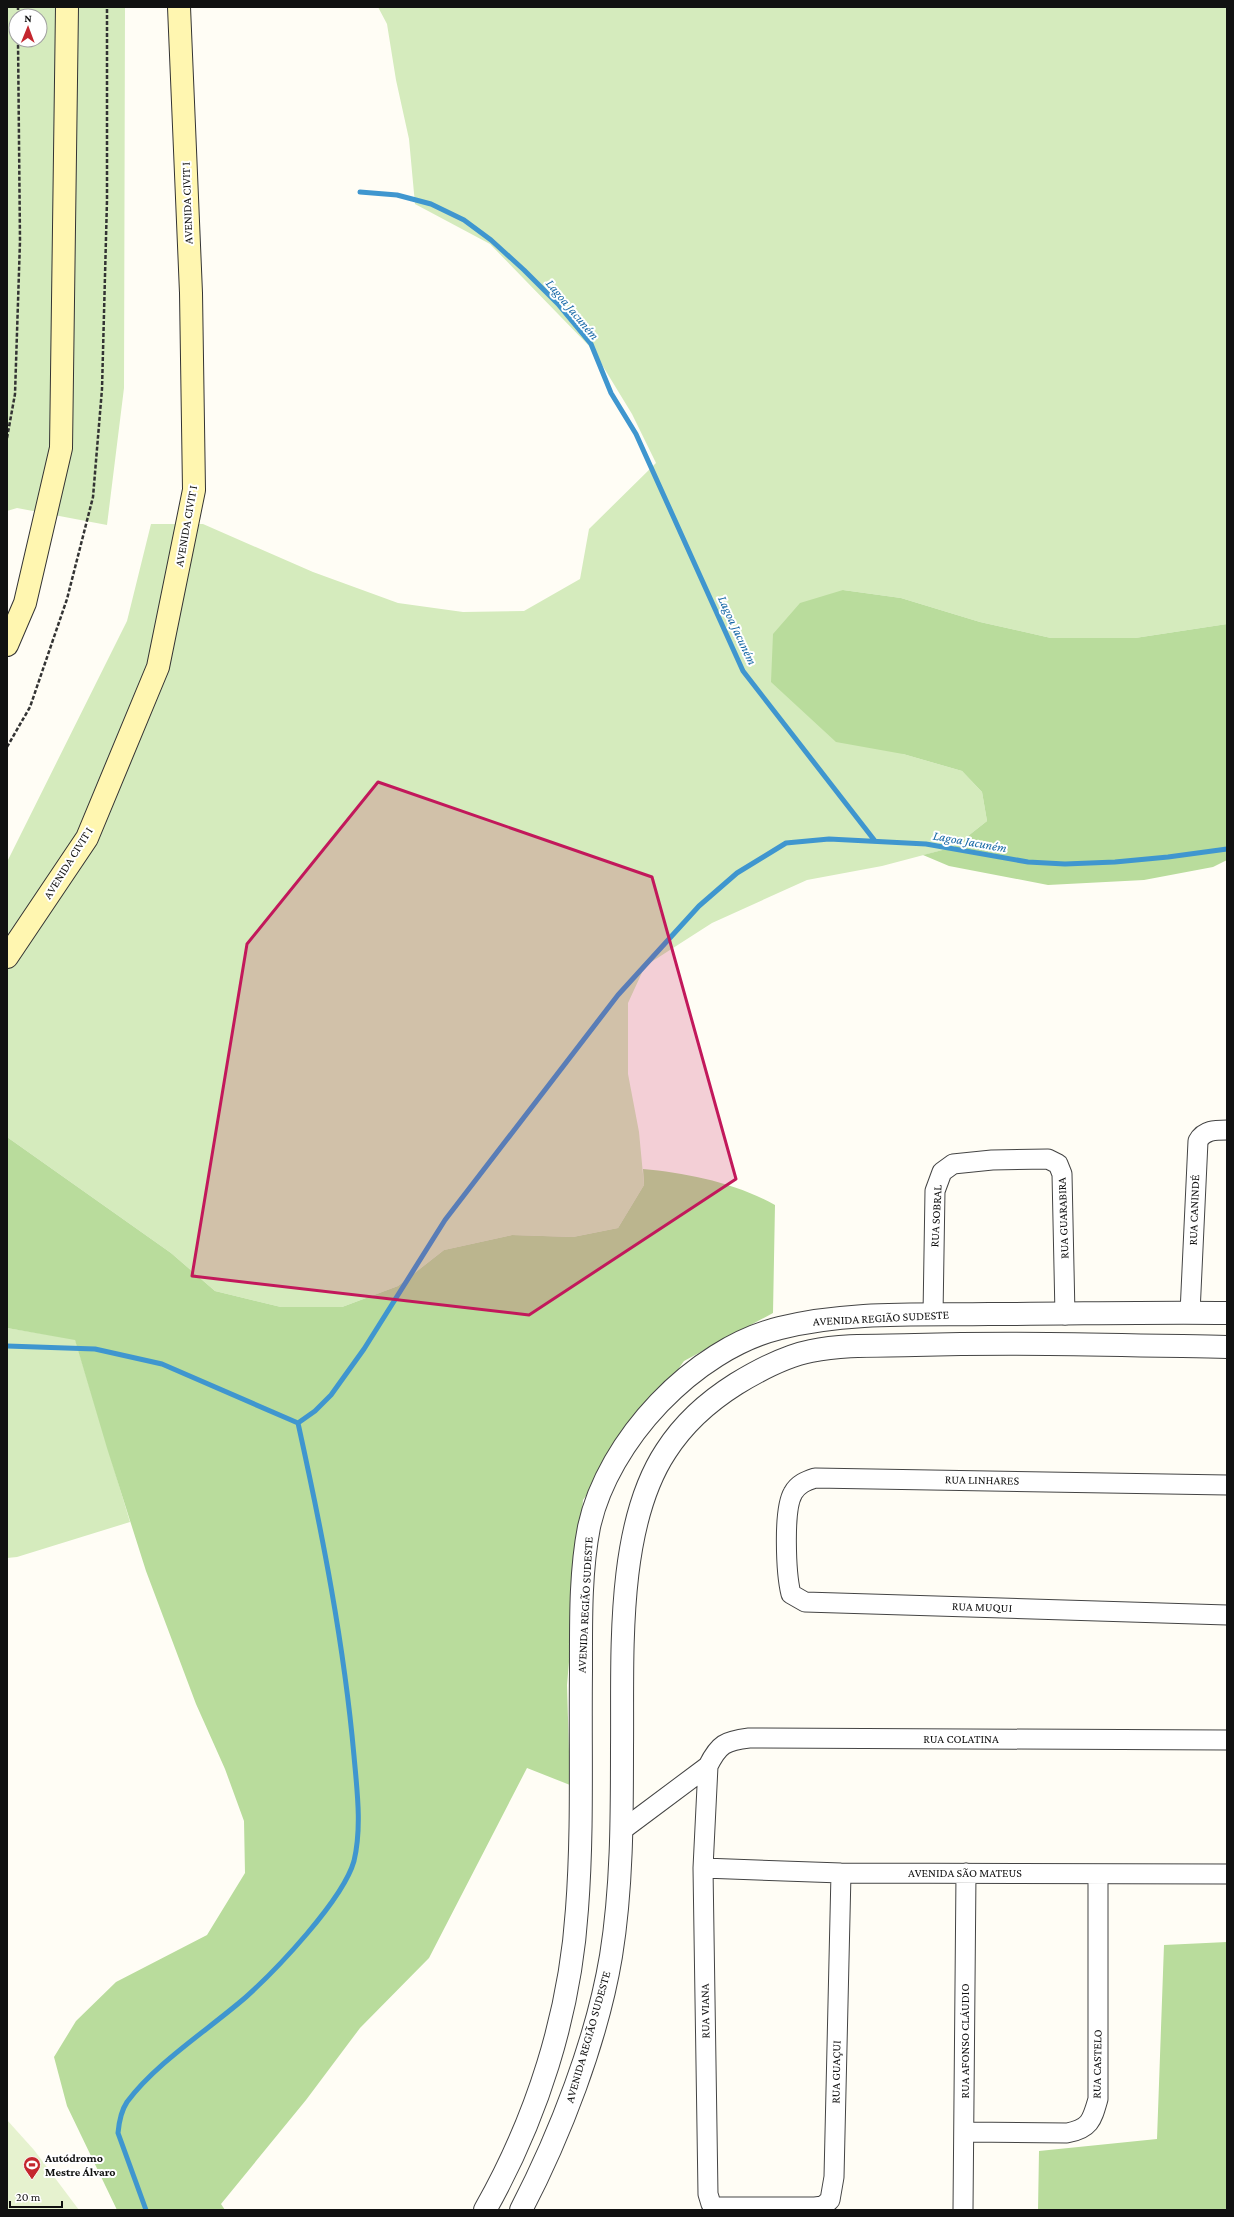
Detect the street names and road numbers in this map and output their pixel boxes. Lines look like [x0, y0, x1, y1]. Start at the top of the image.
street label: AVENIDA CIVIT I [179, 161, 195, 244]
street label: AVENIDA CIVIT I [172, 484, 200, 568]
street label: AVENIDA CIVIT I [40, 824, 96, 902]
street label: RUA CANINDÉ [1186, 1174, 1202, 1246]
street label: RUA GUARABIRA [1055, 1177, 1071, 1259]
street label: RUA SOBRAL [927, 1184, 945, 1248]
street label: AVENIDA REGIÃO SUDESTE [813, 1307, 950, 1329]
street label: RUA LINHARES [945, 1472, 1020, 1488]
street label: AVENIDA REGIÃO SUDESTE [574, 1536, 596, 1673]
street label: RUA MUQUI [952, 1599, 1013, 1615]
street label: RUA COLATINA [923, 1732, 999, 1746]
street label: AVENIDA SÃO MATEUS [908, 1866, 1022, 1880]
street label: AVENIDA REGIÃO SUDESTE [562, 1969, 614, 2104]
street label: RUA VIANA [698, 1983, 712, 2039]
street label: RUA AFONSO CLÁUDIO [958, 1984, 972, 2098]
street label: RUA CASTELO [1089, 2029, 1105, 2099]
street label: RUA GUAÇUI [828, 2040, 844, 2104]

